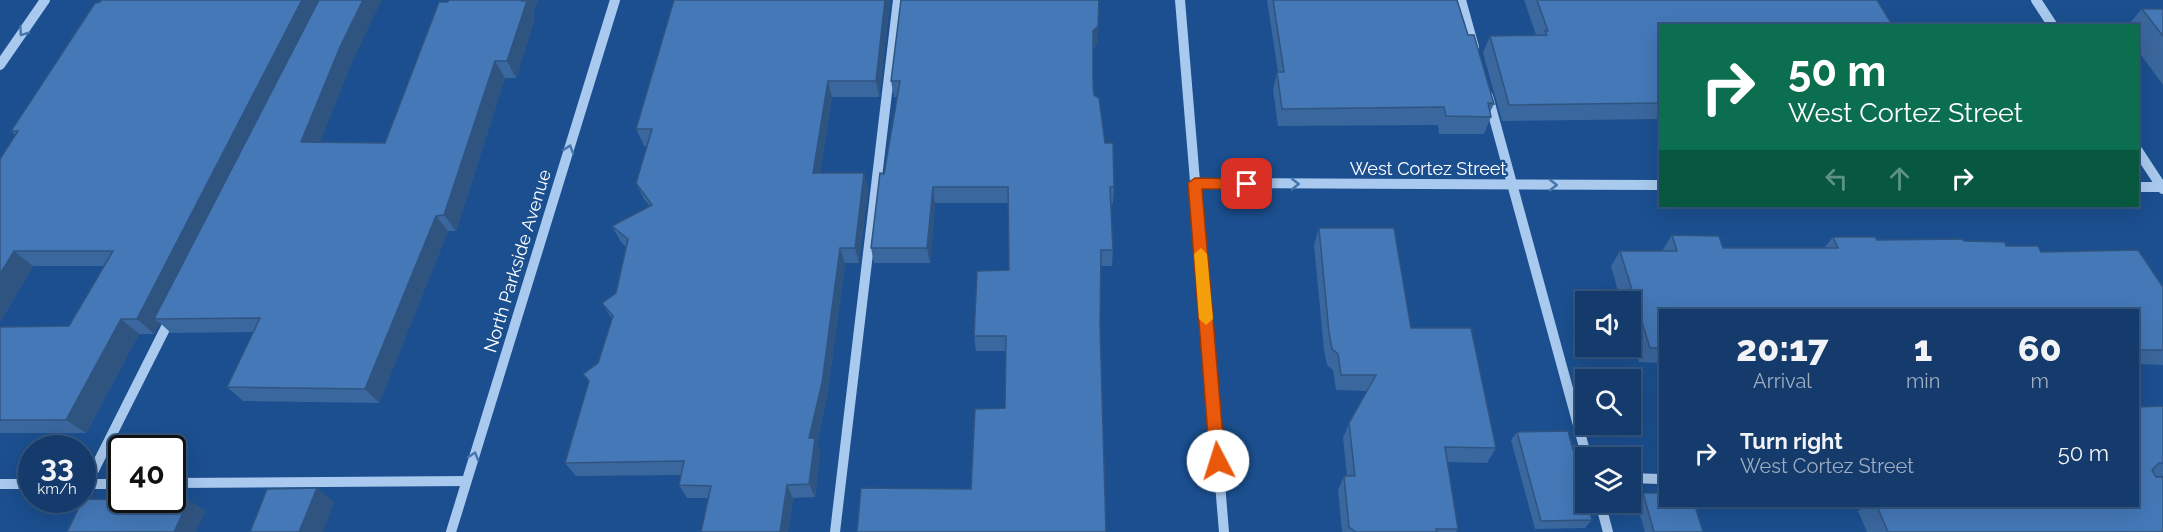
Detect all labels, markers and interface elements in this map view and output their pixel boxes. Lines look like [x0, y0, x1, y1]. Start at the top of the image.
one-way arrow [19, 26, 30, 37]
text: 50 m [1788, 47, 1886, 96]
icon: right [1689, 48, 1767, 126]
text: West Cortez Street [1788, 97, 2023, 128]
one-way arrow [562, 144, 574, 155]
pin [1221, 158, 1272, 209]
street label: West Cortez Street [1350, 158, 1506, 179]
icon: left [1820, 162, 1853, 195]
icon: ahead [1883, 162, 1916, 195]
icon: right [1946, 162, 1979, 195]
street label: North Parkside Avenue [479, 167, 555, 355]
icon: arrive [1230, 167, 1263, 200]
one-way arrow [1291, 178, 1300, 190]
one-way arrow [1549, 179, 1558, 191]
map controls [1575, 291, 1641, 513]
button: sound [1575, 291, 1641, 357]
text: 20:17 [1736, 327, 1829, 369]
text: 1 [1914, 327, 1932, 369]
text: 60 [2018, 327, 2062, 369]
button: search [1575, 369, 1641, 435]
text: Arrival [1753, 369, 1812, 393]
text: min [1906, 369, 1940, 393]
text: m [2030, 369, 2049, 393]
text: Turn right [1740, 428, 1843, 454]
position arrow [1186, 429, 1250, 493]
speed limit sign: 40 [108, 435, 186, 513]
icon: right [1689, 437, 1722, 470]
text: 50 m [2058, 440, 2109, 466]
button: layers [1575, 447, 1641, 513]
text: 33 [40, 449, 74, 484]
one-way arrow [467, 451, 479, 462]
text: West Cortez Street [1740, 454, 1914, 478]
text: km/h [37, 480, 77, 498]

